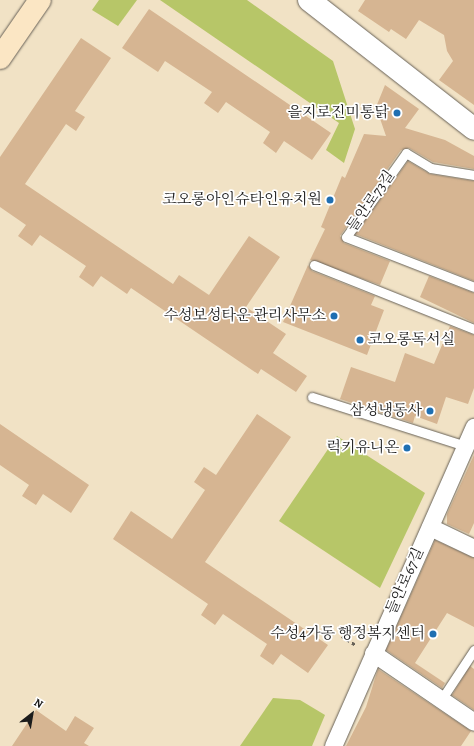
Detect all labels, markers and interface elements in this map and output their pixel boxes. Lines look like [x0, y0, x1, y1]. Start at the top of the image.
place label: 을지로진미통닭 [288, 104, 389, 122]
marker: 을지로진미통닭 [392, 108, 402, 118]
street label: 들안로73길 [343, 167, 399, 235]
place label: 코오롱아인슈타인유치원 [163, 191, 322, 209]
marker: 코오롱아인슈타인유치원 [325, 195, 335, 205]
place label: 수성보성타운 관리사무소 [164, 307, 326, 325]
marker: 수성보성타운 관리사무소 [329, 311, 339, 321]
place label: 코오롱독서실 [368, 331, 455, 349]
marker: 코오롱독서실 [355, 335, 365, 345]
place label: 삼성냉동사 [350, 402, 422, 420]
marker: 삼성냉동사 [425, 406, 435, 416]
place label: 럭키유니온 [327, 439, 399, 457]
marker: 럭키유니온 [402, 443, 412, 453]
street label: 들안로67길 [382, 545, 428, 617]
place label: 수성4가동 행정복지센터 [270, 625, 425, 643]
marker: 수성4가동 행정복지센터 [428, 629, 438, 639]
north arrow [12, 694, 52, 734]
text: N [31, 695, 46, 712]

